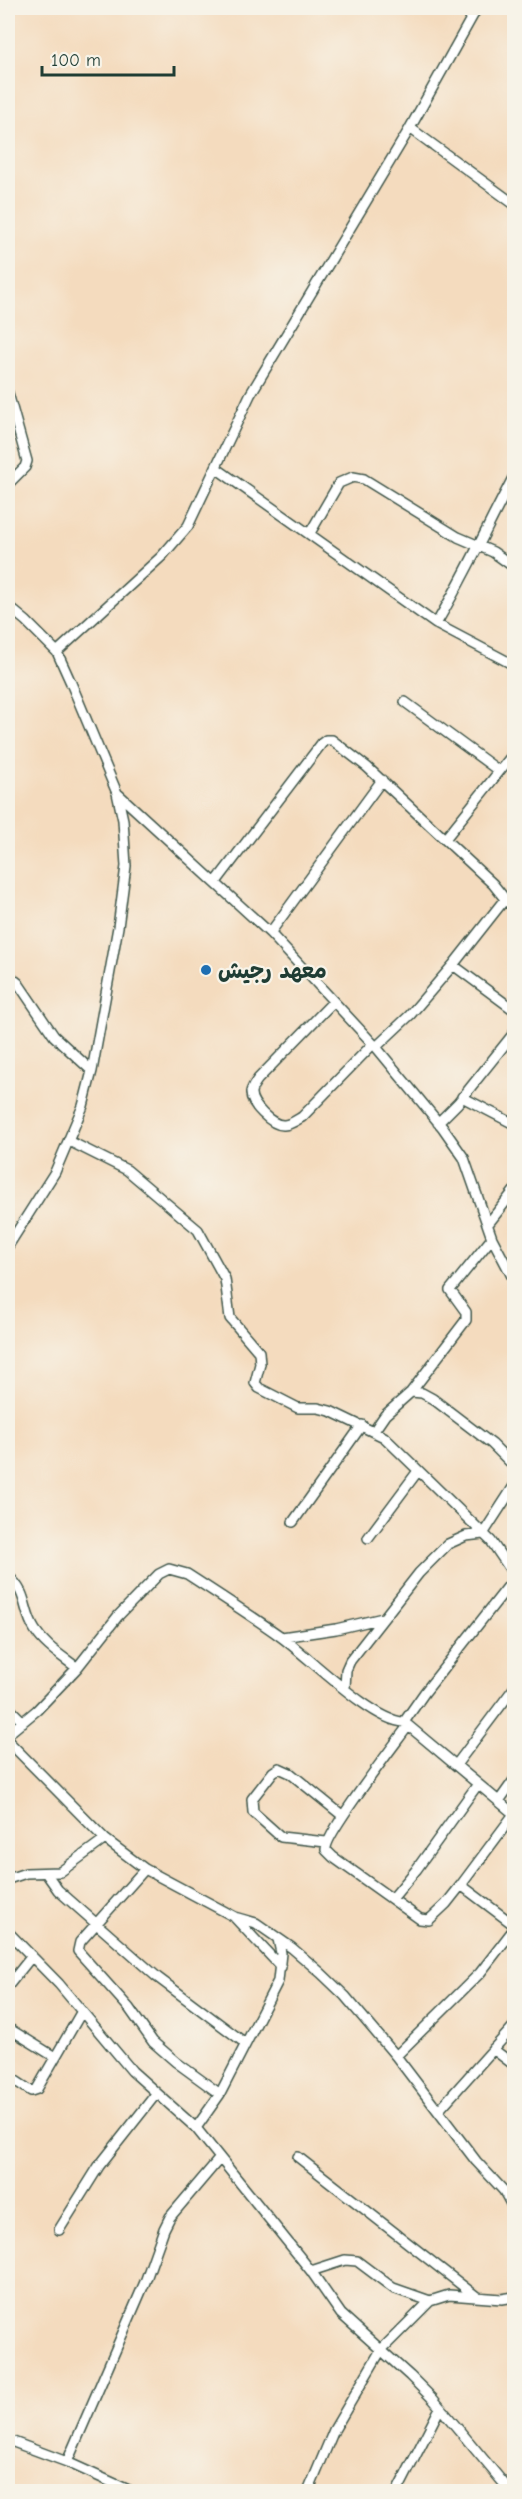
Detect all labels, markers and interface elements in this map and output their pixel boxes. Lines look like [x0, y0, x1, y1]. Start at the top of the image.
scale bar [42, 39, 174, 77]
text: 100 m [51, 50, 101, 71]
place label: معهد رجيش [218, 958, 327, 984]
marker: معهد رجيش [199, 963, 213, 977]

